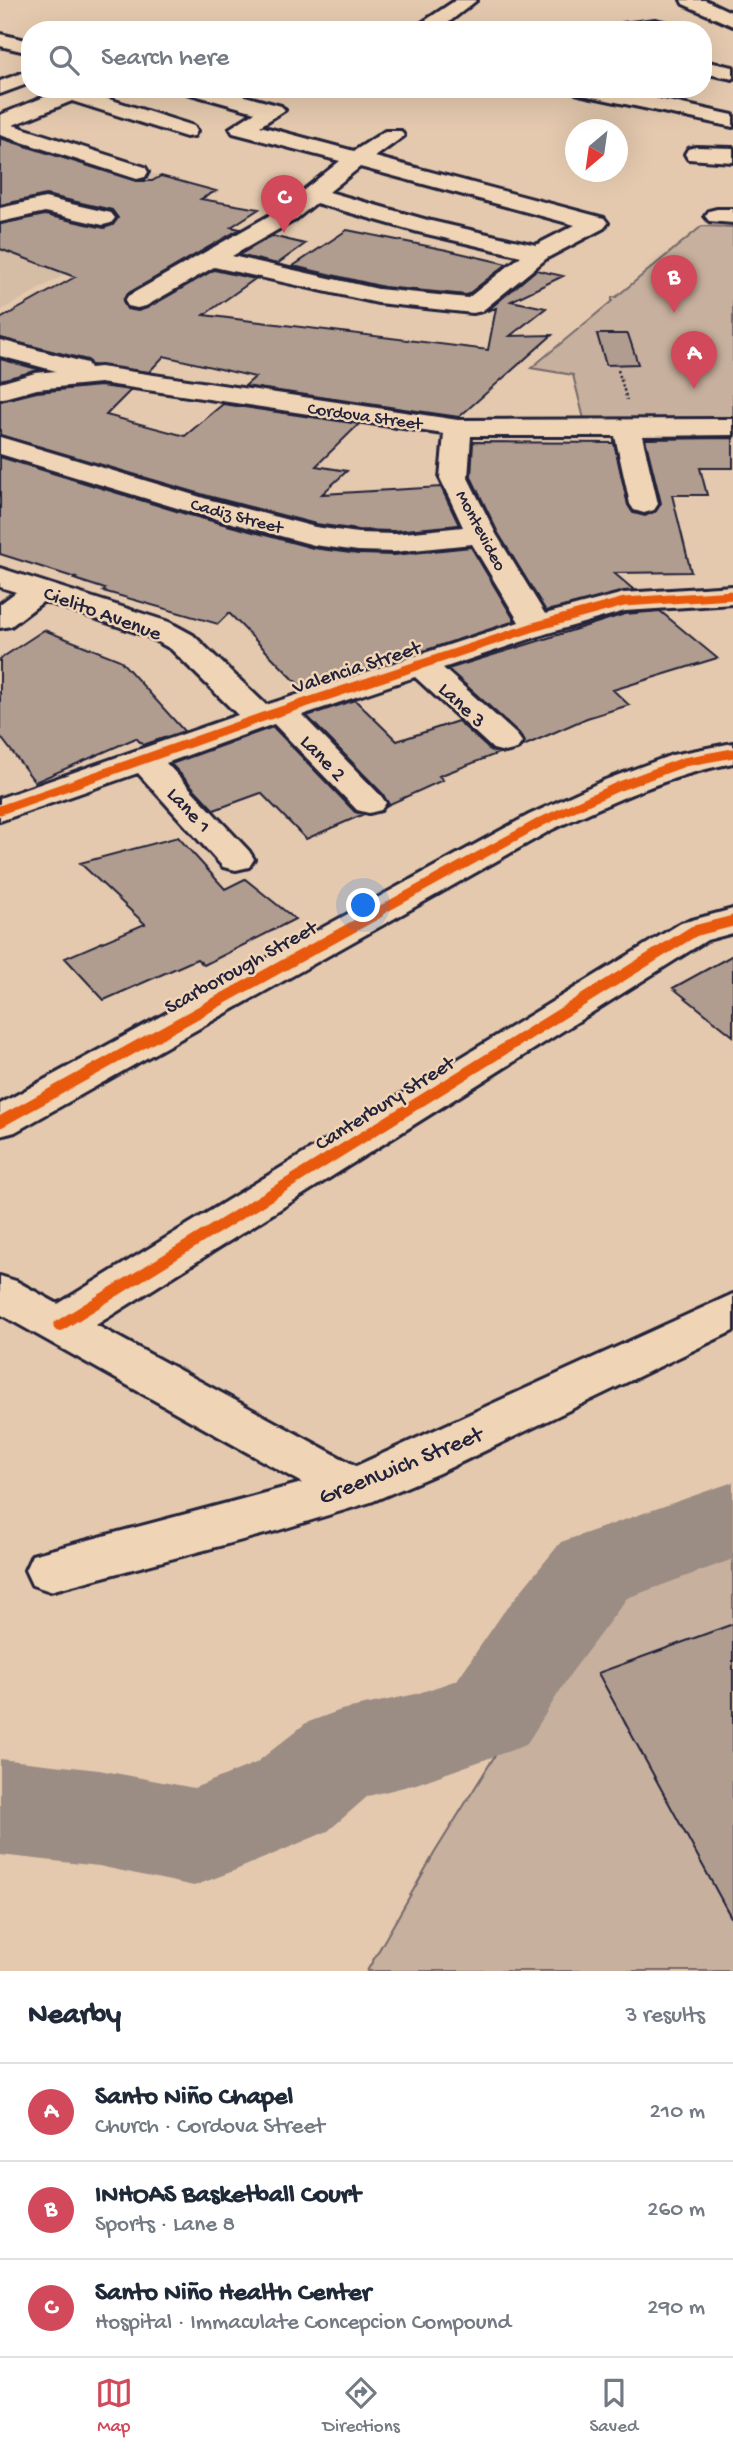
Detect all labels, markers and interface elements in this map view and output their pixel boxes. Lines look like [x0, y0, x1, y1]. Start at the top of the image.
search box [21, 21, 712, 98]
icon: search [45, 41, 83, 79]
text: Search here [101, 44, 229, 75]
north arrow [565, 119, 628, 182]
pin: C [261, 175, 307, 233]
pin: B [651, 255, 697, 313]
pin: A [671, 331, 717, 389]
street label: Cordova Street [306, 399, 425, 436]
street label: Montevideo [450, 487, 510, 575]
street label: Cadiz Street [188, 495, 286, 540]
street label: Cielito Avenue [39, 582, 165, 649]
street label: Valencia Street [289, 636, 427, 702]
street label: Lane 3 [432, 678, 490, 735]
street label: Lane 2 [293, 731, 350, 788]
street label: Lane 1 [160, 783, 215, 840]
your location [346, 888, 380, 922]
street label: Scarborough Street [161, 916, 324, 1021]
street label: Canterbury Street [312, 1051, 462, 1158]
street label: Greenwich Street [315, 1420, 490, 1513]
text: Nearby [28, 1999, 121, 2034]
text: 3 results [625, 2003, 705, 2030]
text: Santo Niño Chapel [95, 2083, 293, 2114]
text: A [44, 2099, 58, 2126]
text: 210 m [650, 2099, 705, 2126]
text: Church · Cordova Street [95, 2114, 325, 2141]
text: INHOAS Basketball Court [95, 2181, 361, 2212]
text: B [45, 2197, 57, 2224]
text: 260 m [647, 2197, 705, 2224]
text: Sports · Lane 8 [95, 2212, 235, 2239]
text: Santo Niño Health Center [95, 2279, 371, 2310]
text: C [45, 2295, 57, 2322]
text: 290 m [647, 2295, 705, 2322]
text: Hospital · Immaculate Concepcion Compound [95, 2310, 511, 2337]
tab: Map [95, 2374, 133, 2439]
tab: Directions [323, 2374, 400, 2439]
tab: Saved [589, 2374, 638, 2439]

